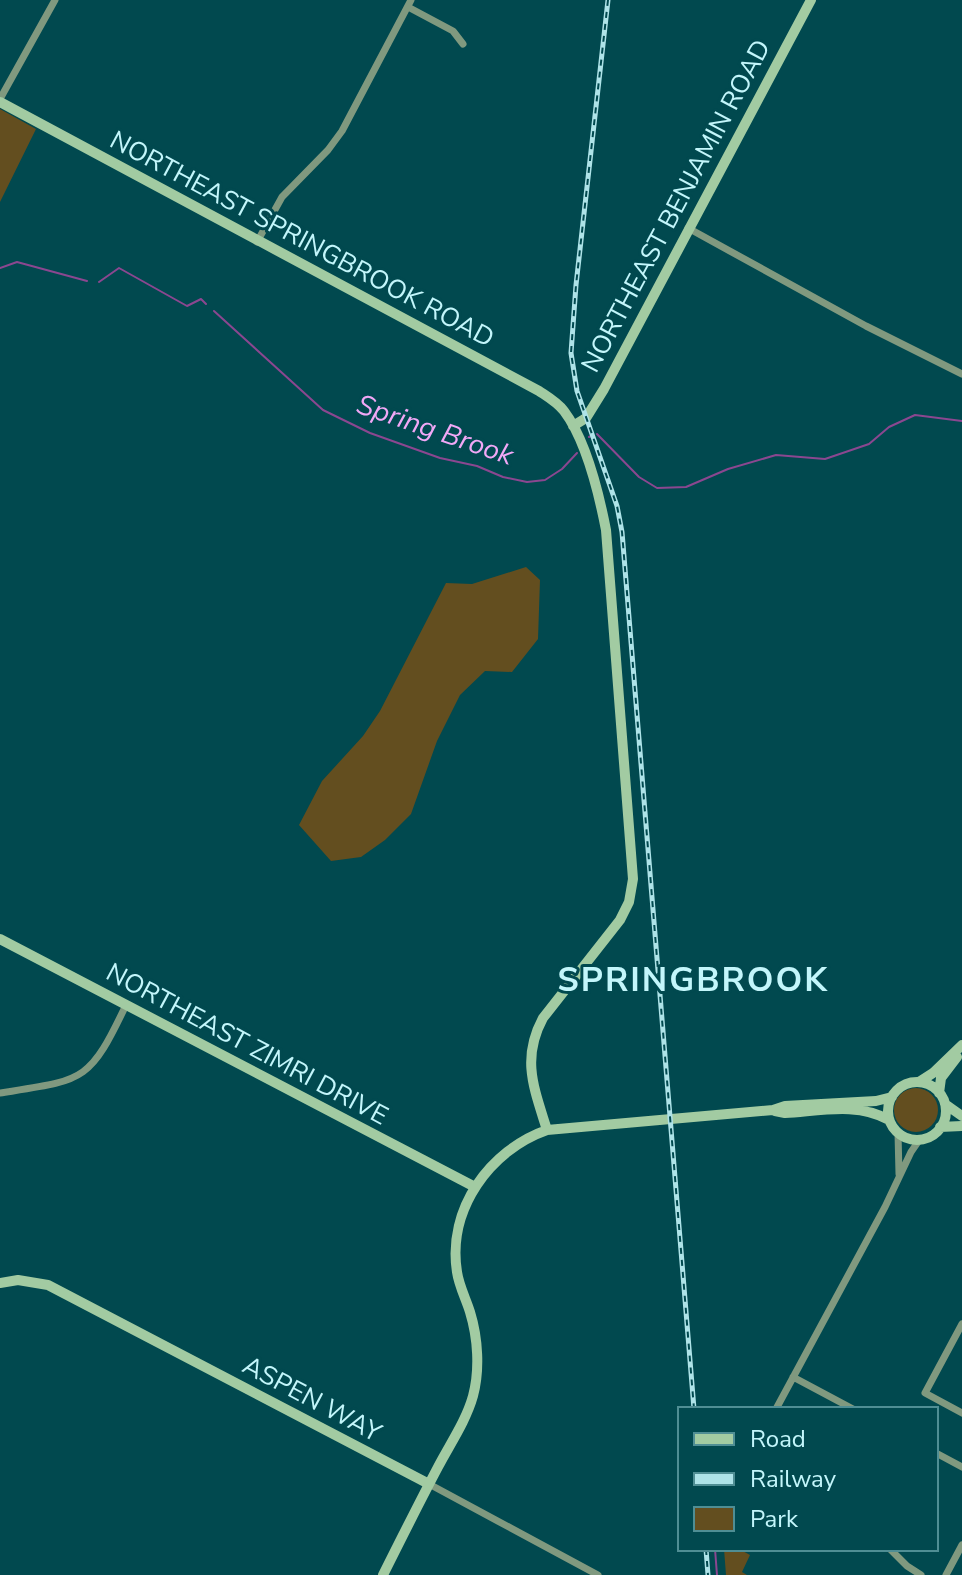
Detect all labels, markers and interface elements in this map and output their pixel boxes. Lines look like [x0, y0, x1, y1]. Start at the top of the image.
street label: NORTHEAST BENJAMIN ROAD [573, 33, 779, 379]
street label: NORTHEAST SPRINGBROOK ROAD [104, 123, 500, 355]
water label: Spring Brook [352, 385, 519, 475]
street label: NORTHEAST ZIMRI DRIVE [100, 955, 394, 1133]
district label: SPRINGBROOK [557, 957, 829, 1003]
street label: ASPEN WAY [237, 1348, 388, 1450]
legend [678, 1407, 938, 1551]
text: Road [750, 1423, 806, 1455]
text: Railway [750, 1463, 837, 1495]
text: Park [750, 1503, 799, 1535]

